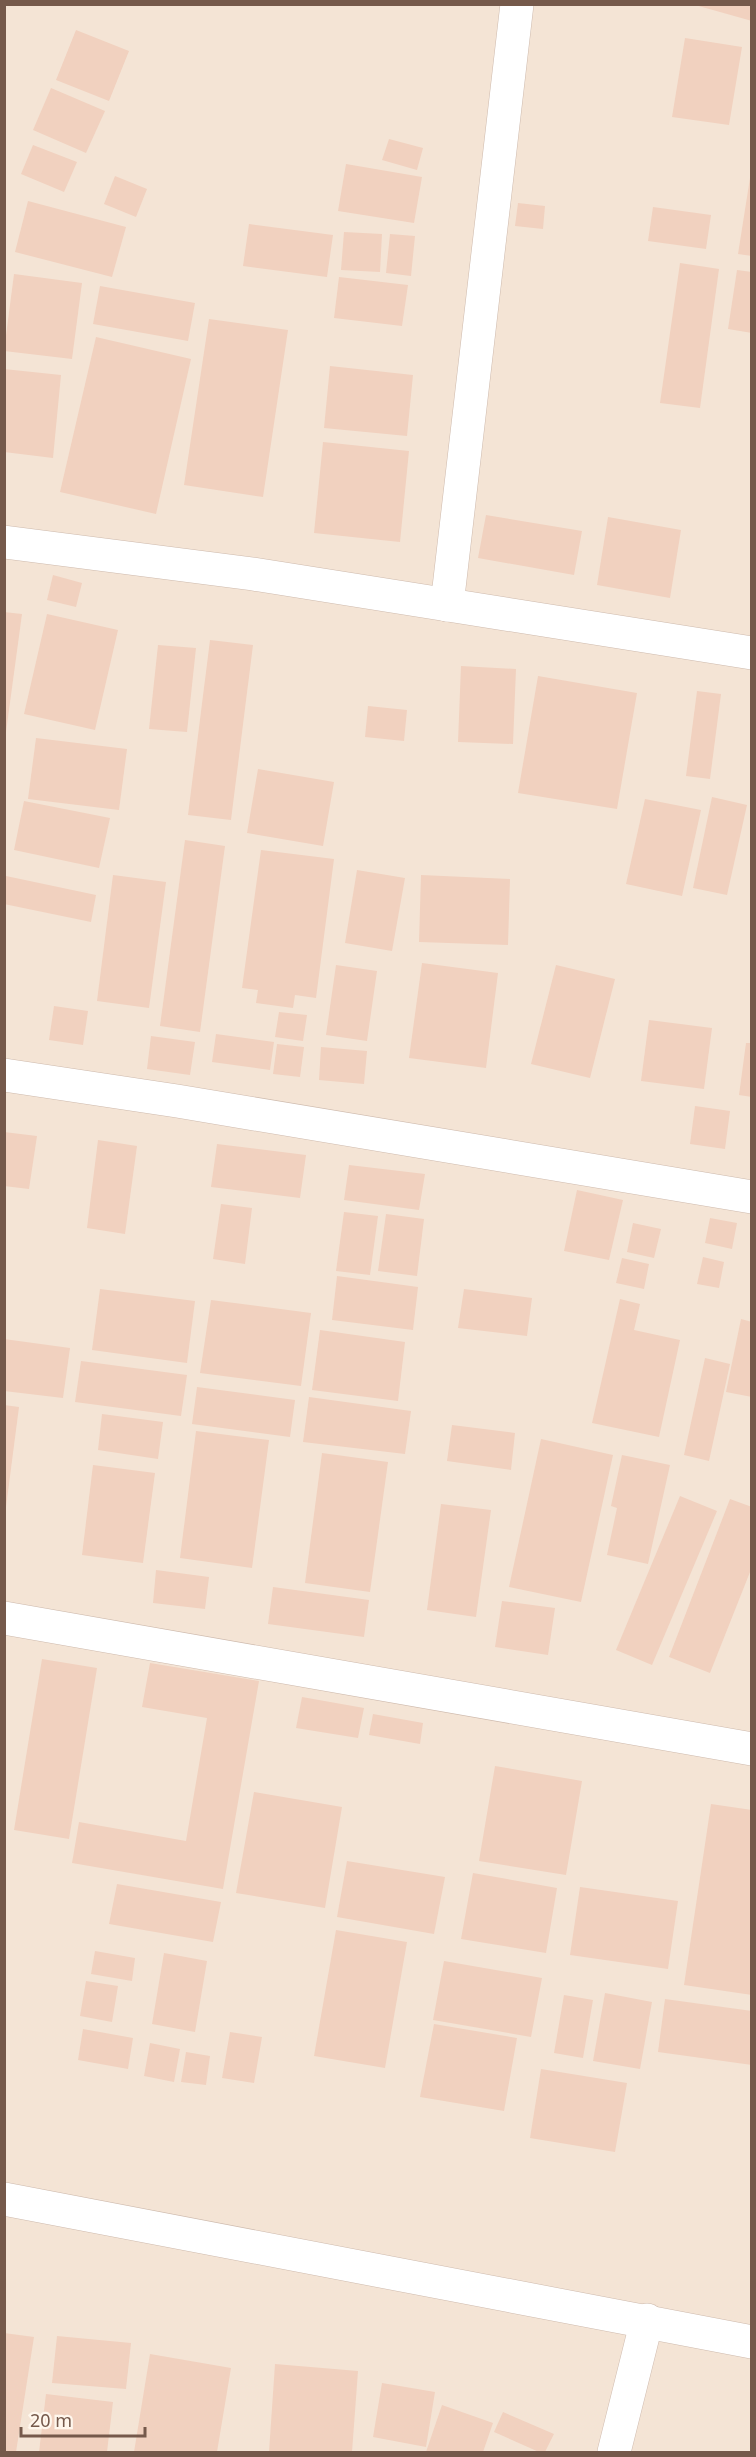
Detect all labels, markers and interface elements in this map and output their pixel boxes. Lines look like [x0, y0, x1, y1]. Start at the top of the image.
scale bar [21, 2400, 146, 2438]
text: 20 m [30, 2408, 72, 2432]

